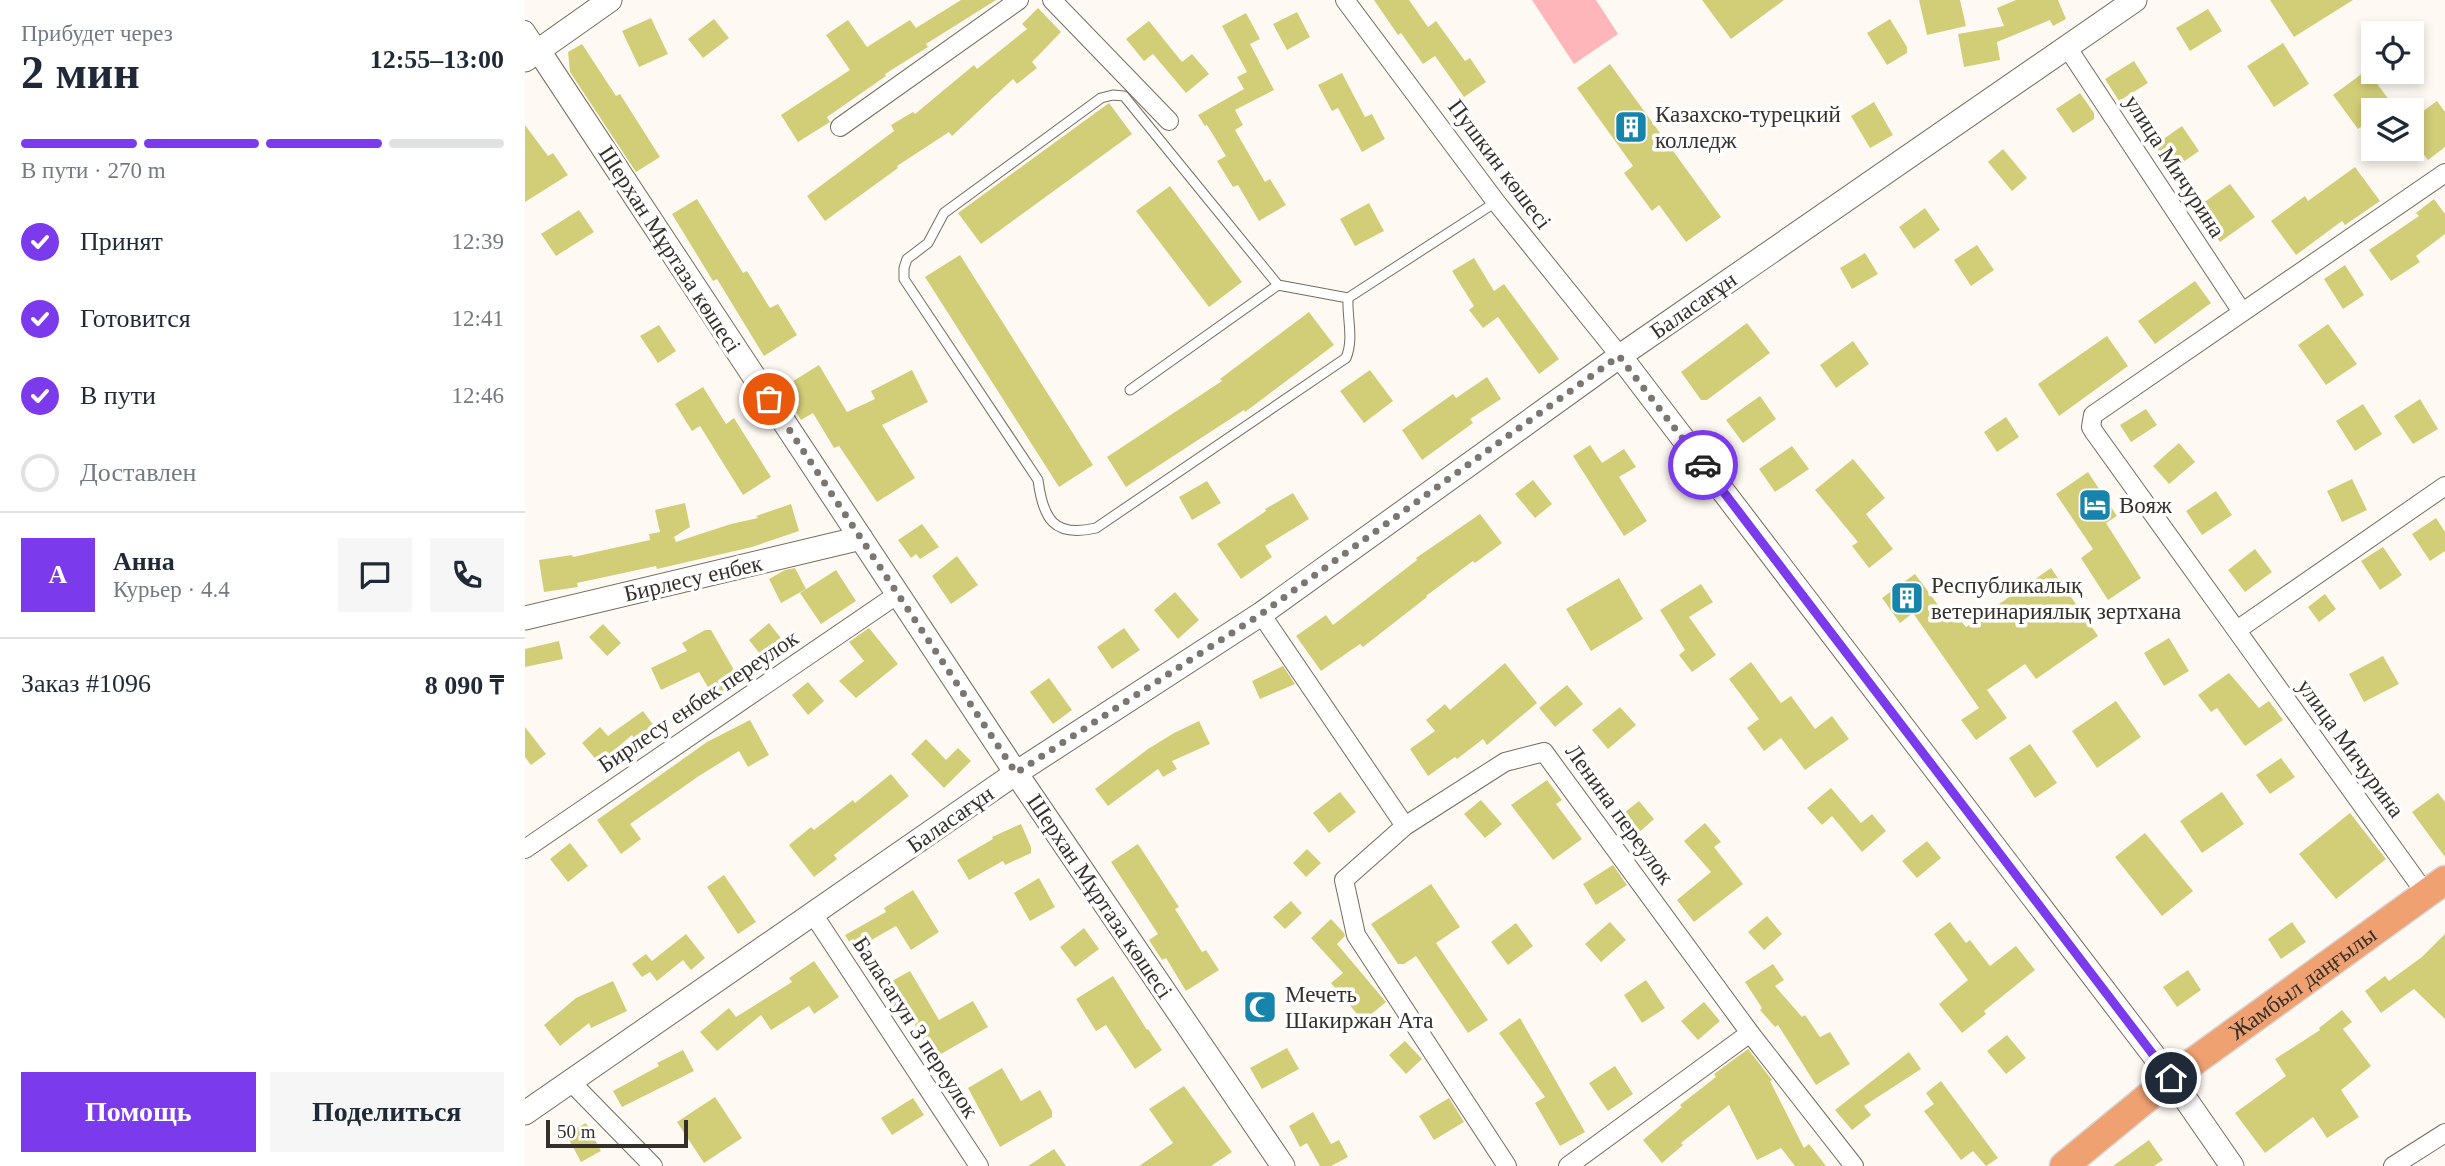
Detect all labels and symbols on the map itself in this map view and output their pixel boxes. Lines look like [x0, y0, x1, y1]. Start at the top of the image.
street label: улица Мичурина [2119, 90, 2230, 242]
street label: Пушкин көшесі [1443, 95, 1556, 234]
place label: Казахско-турецкий колледж [1655, 102, 1841, 153]
building icon: Казахско-турецкий колледж [1612, 108, 1650, 146]
street label: Шерхан Мұртаза көшесі [594, 141, 746, 357]
street label: Баласағұн [1645, 267, 1741, 344]
pin [739, 369, 799, 429]
courier [1668, 430, 1738, 500]
hotel icon: Вояж [2076, 486, 2114, 524]
place label: Вояж [2119, 493, 2172, 518]
street label: Бирлесу енбек [621, 550, 766, 607]
place label: Республикалық ветеринариялық зертхана [1931, 573, 2181, 624]
building icon: Республикалық ветеринариялық зертхана [1888, 579, 1926, 617]
street label: Бирлесу енбек переулок [594, 625, 804, 778]
street label: улица Мичурина [2292, 674, 2409, 822]
street label: Ленина переулок [1560, 739, 1679, 890]
street label: Баласағұн [902, 781, 998, 858]
street label: Шерхан Мұртаза көшесі [1022, 789, 1177, 1003]
street label: Жамбыл даңғылы [2225, 922, 2381, 1045]
street label: Баласагун 3 переулок [848, 932, 984, 1123]
place label: Мечеть Шакиржан Ата [1285, 982, 1434, 1033]
mosque icon: Мечеть Шакиржан Ата [1241, 988, 1279, 1026]
pin [2141, 1048, 2201, 1108]
scale bar [546, 1117, 688, 1149]

